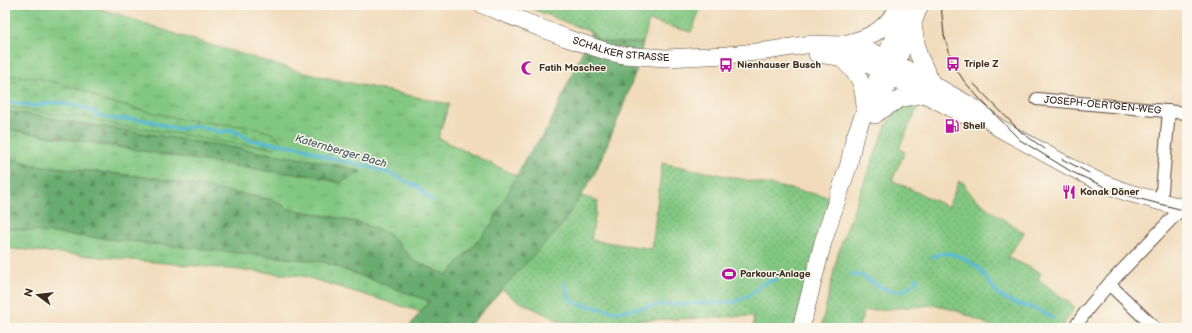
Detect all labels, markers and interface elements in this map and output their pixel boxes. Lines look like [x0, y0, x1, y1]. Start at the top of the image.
street label: SCHALKER STRASSE [571, 35, 670, 64]
bus stop icon: Triple Z [945, 56, 961, 72]
bus stop icon: Nienhauser Busch [718, 57, 734, 73]
place label: Triple Z [964, 58, 999, 70]
place label: Nienhauser Busch [737, 59, 821, 71]
mosque icon: Fatih Moschee [520, 60, 536, 76]
place label: Fatih Moschee [539, 62, 606, 74]
street label: JOSEPH-OERTGEN-WEG [1044, 94, 1162, 117]
fuel station icon: Shell [944, 118, 960, 134]
place label: Shell [963, 120, 985, 132]
water label: Katernberger Bach [294, 132, 388, 170]
restaurant icon: Konak Döner [1061, 184, 1077, 200]
place label: Konak Döner [1080, 186, 1140, 198]
sports icon: Parkour-Anlage [721, 266, 737, 282]
place label: Parkour-Anlage [740, 268, 811, 280]
north arrow [18, 275, 58, 315]
text: N [21, 287, 36, 298]

